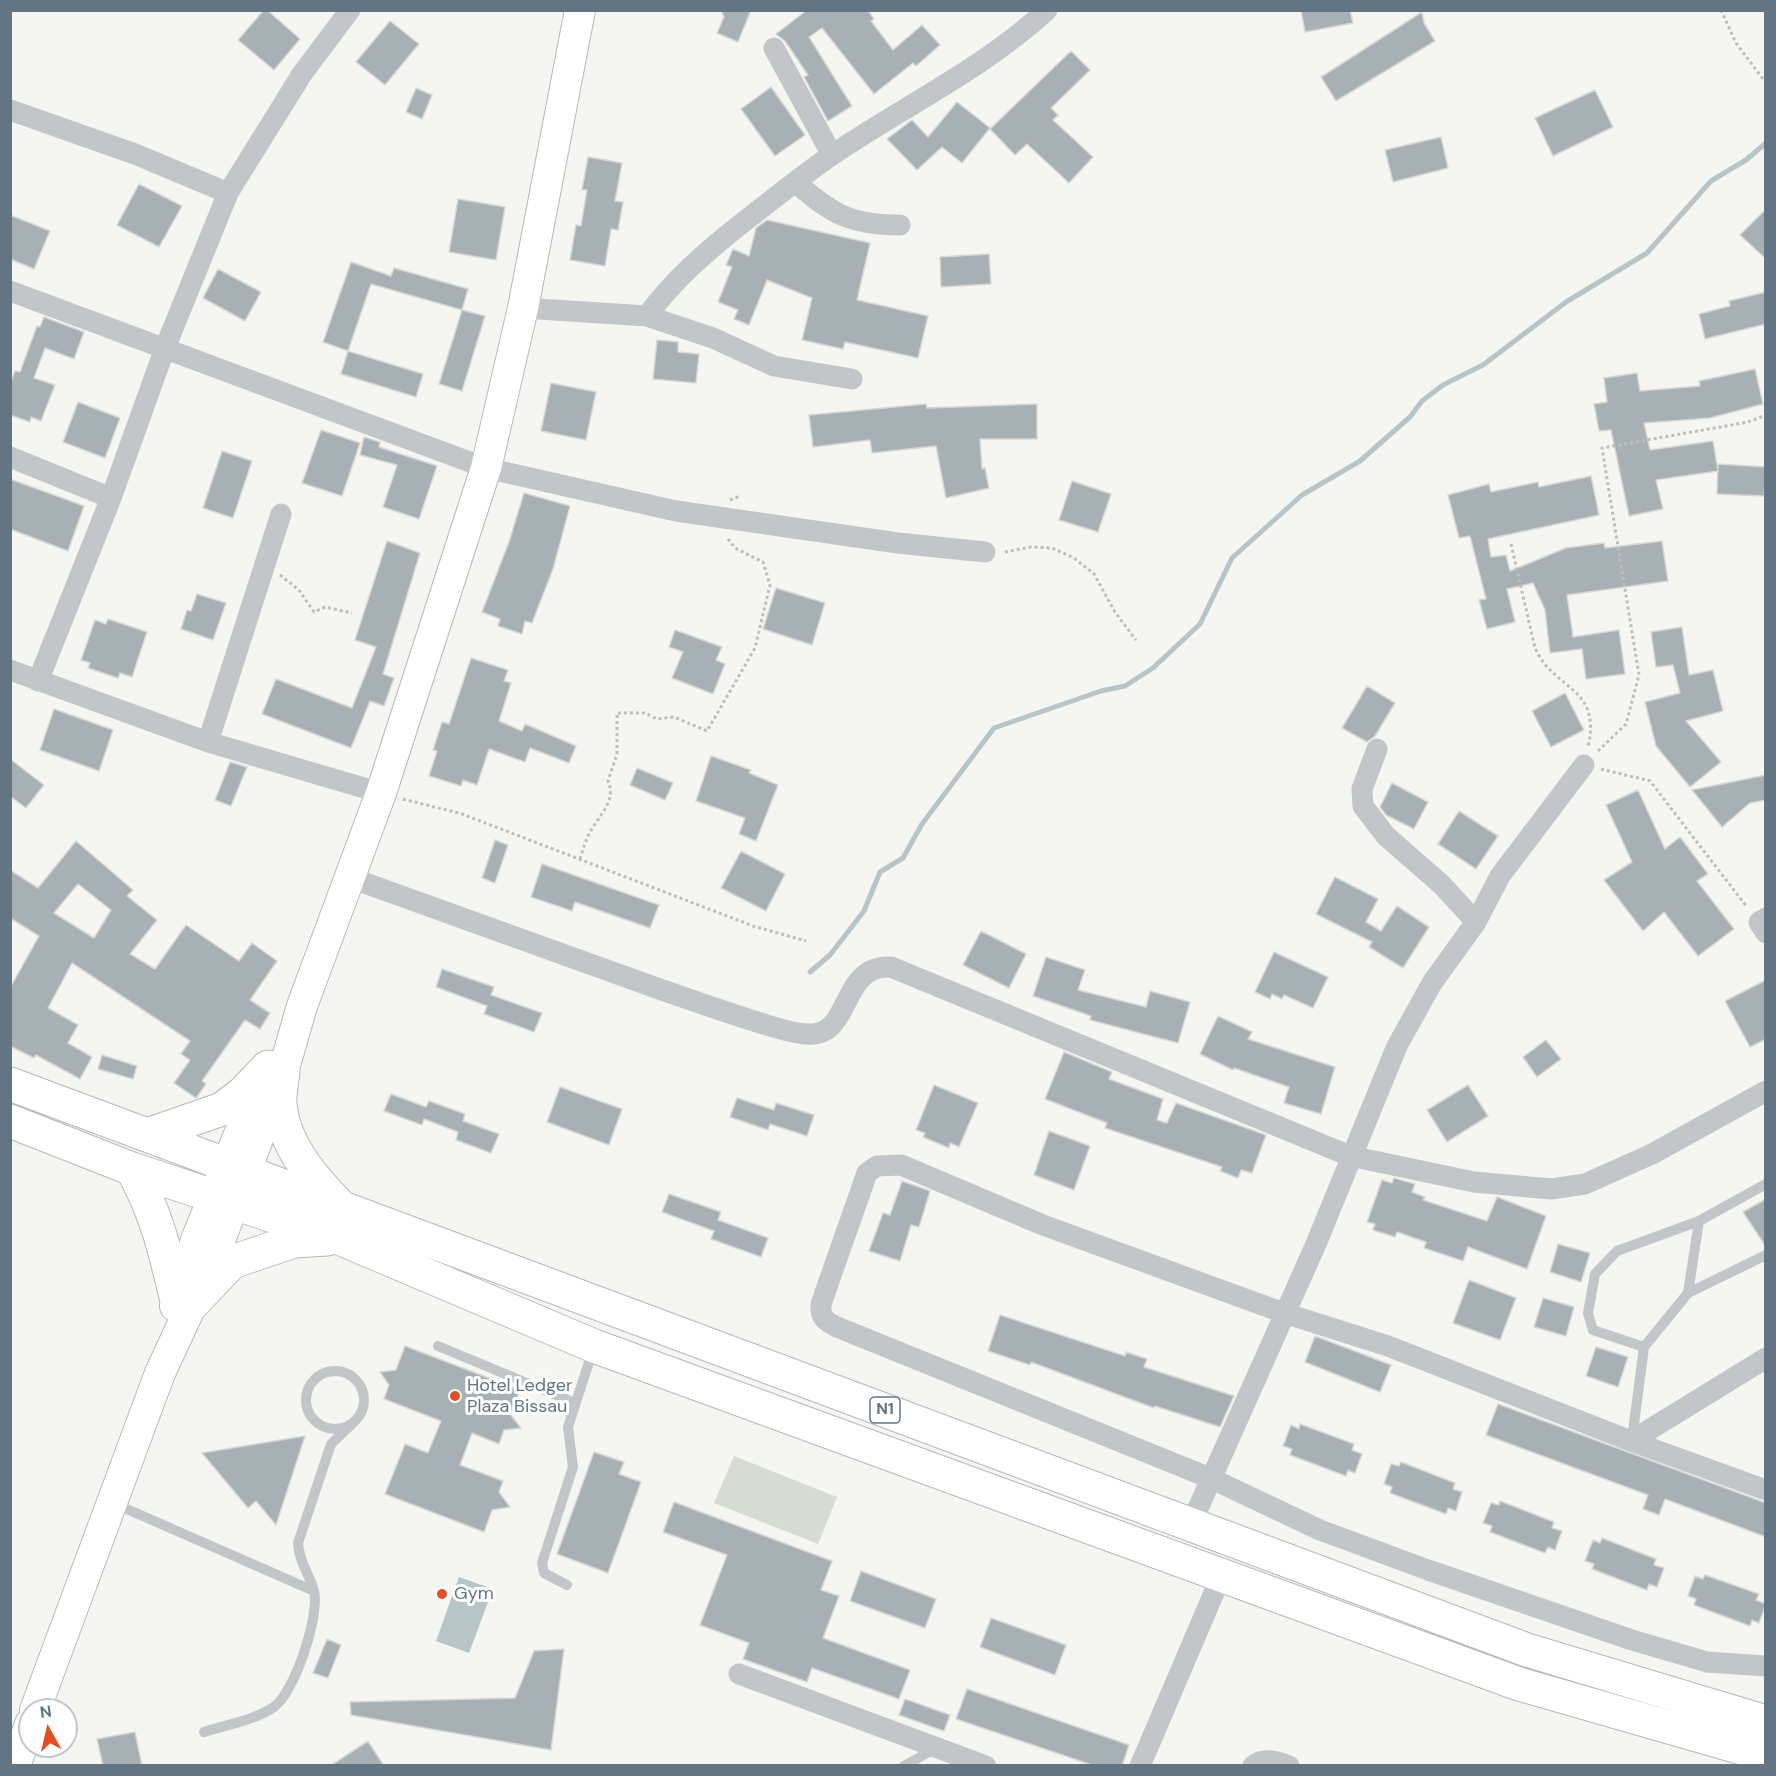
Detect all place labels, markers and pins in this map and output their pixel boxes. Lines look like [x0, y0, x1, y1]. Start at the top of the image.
place label: Hotel Ledger Plaza Bissau [467, 1375, 573, 1418]
marker: Hotel Ledger Plaza Bissau [448, 1389, 462, 1403]
place label: Gym [454, 1583, 494, 1605]
marker: Gym [435, 1587, 449, 1601]

